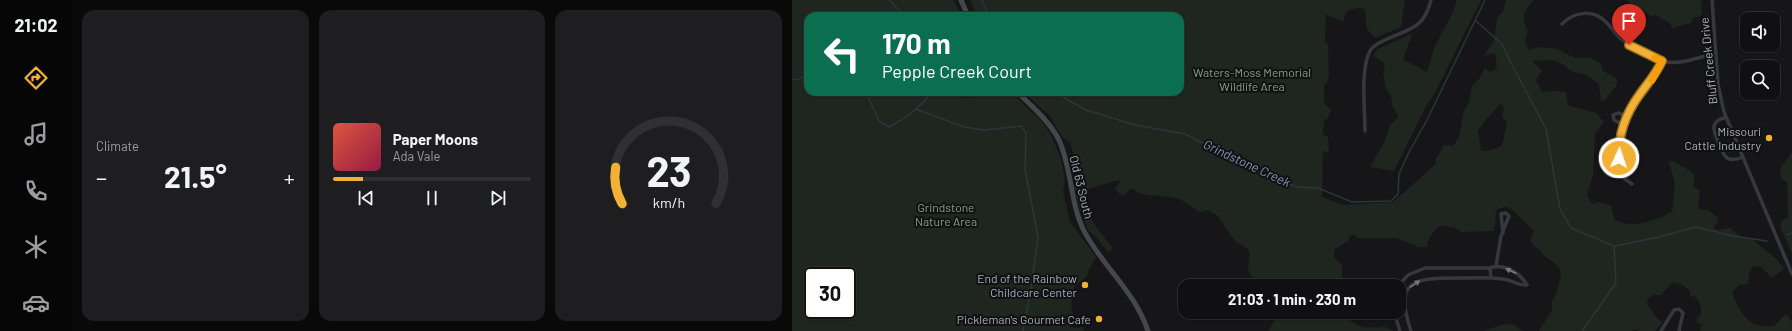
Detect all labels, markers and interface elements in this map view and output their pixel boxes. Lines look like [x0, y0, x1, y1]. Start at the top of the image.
pin [1612, 4, 1646, 45]
icon: arrive [1618, 10, 1640, 32]
map controls [1740, 12, 1780, 100]
button: sound [1740, 12, 1780, 52]
text: 21:02 [14, 14, 58, 36]
street label: Bluff Creek Drive [1696, 17, 1720, 105]
text: 170 m [882, 26, 951, 60]
icon: left [816, 28, 868, 80]
text: Pepple Creek Court [882, 60, 1032, 82]
button: search [1740, 60, 1780, 100]
icon: directions [22, 64, 50, 92]
park label: Waters-Moss Memorial Wildlife Area [1193, 65, 1311, 93]
icon: music [22, 120, 50, 148]
place label: Missouri Cattle Industry [1685, 124, 1761, 152]
text: Paper Moons [393, 130, 478, 148]
marker: Missouri Cattle Industry [1764, 133, 1774, 143]
water label: Grindstone Creek [1201, 136, 1294, 190]
position arrow [1598, 137, 1640, 179]
text: Climate [96, 138, 139, 154]
text: 23 [646, 144, 691, 194]
text: Ada Vale [393, 148, 440, 164]
street label: Old 63 South [1067, 154, 1097, 220]
text: 21.5° [164, 158, 227, 194]
text: − [96, 164, 107, 190]
text: + [284, 164, 295, 190]
icon: phone [22, 177, 50, 205]
icon: previous [355, 187, 377, 209]
icon: pause [421, 187, 443, 209]
icon: next [487, 187, 509, 209]
text: km/h [652, 193, 685, 210]
park label: Grindstone Nature Area [915, 200, 977, 228]
icon: climate [22, 233, 50, 261]
speed limit sign: 30 [804, 267, 856, 319]
one-way arrow [1505, 268, 1517, 274]
place label: End of the Rainbow Childcare Center [977, 271, 1078, 299]
marker: End of the Rainbow Childcare Center [1080, 280, 1090, 290]
one-way arrow [1410, 280, 1421, 288]
icon: car [22, 289, 50, 317]
text: 21:03 · 1 min · 230 m [1228, 290, 1356, 308]
place label: Pickleman's Gourmet Cafe [957, 312, 1091, 326]
marker: Pickleman's Gourmet Cafe [1094, 314, 1104, 324]

